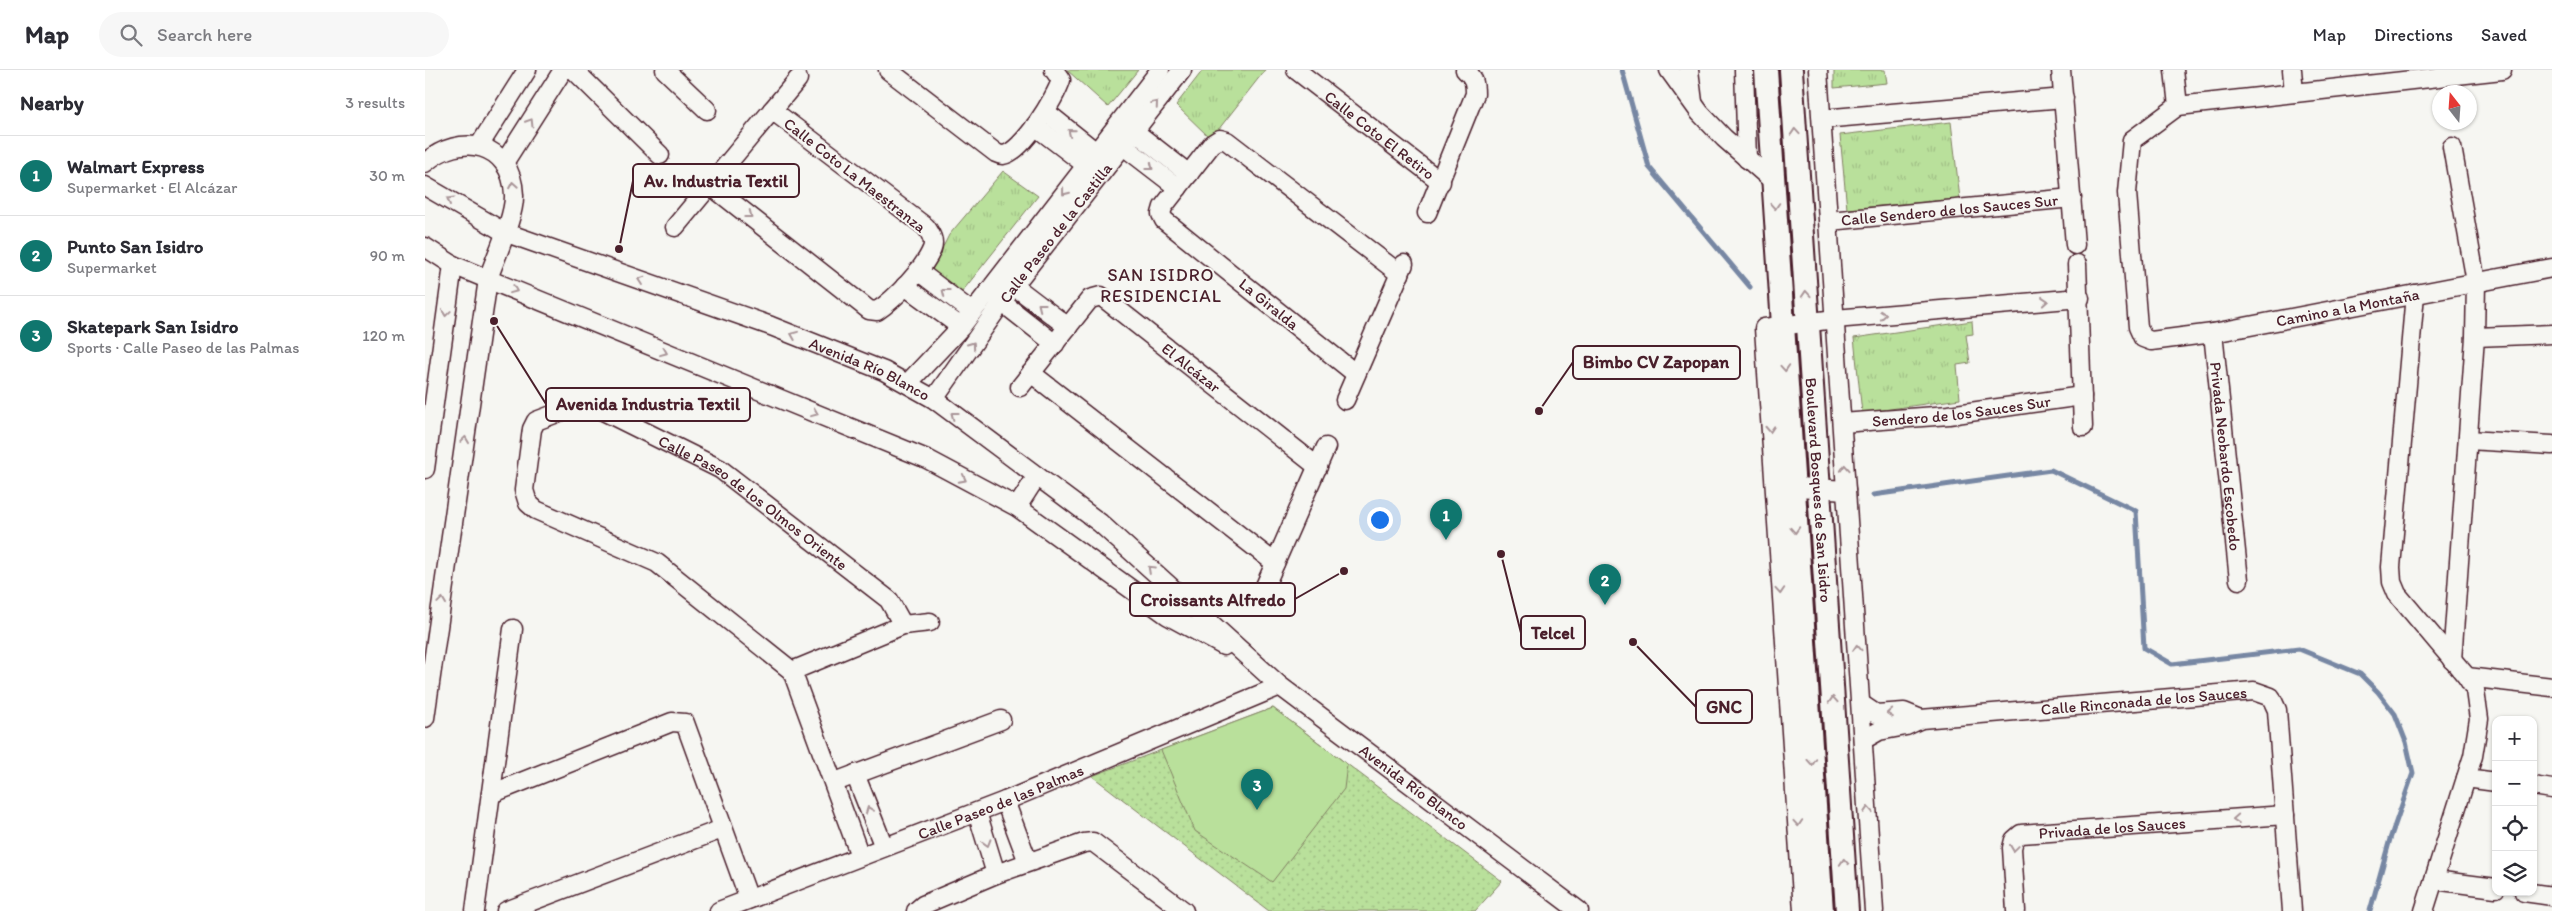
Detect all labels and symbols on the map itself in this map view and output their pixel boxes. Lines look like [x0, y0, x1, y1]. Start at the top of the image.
north arrow [2432, 85, 2477, 130]
street label: Calle Coto El Retiro [1321, 86, 1439, 183]
one-way arrow [1149, 101, 1158, 110]
street label: Calle Coto La Maestranza [780, 114, 930, 237]
one-way arrow [524, 118, 534, 127]
one-way arrow [1789, 127, 1800, 135]
one-way arrow [1068, 129, 1077, 137]
street label: Calle Paseo de la Castilla [995, 158, 1116, 306]
one-way arrow [1144, 161, 1153, 169]
callout: Av. Industria Textil [633, 164, 799, 197]
text: Av. Industria Textil [643, 170, 789, 192]
one-way arrow [508, 181, 518, 189]
one-way arrow [1063, 186, 1071, 195]
street label: Calle Sendero de los Sauces Sur [1840, 190, 2059, 229]
one-way arrow [446, 196, 455, 206]
one-way arrow [1769, 202, 1780, 210]
one-way arrow [743, 209, 752, 218]
district label: SAN ISIDRO RESIDENCIAL [1100, 264, 1222, 307]
street label: La Giralda [1235, 274, 1303, 334]
one-way arrow [637, 276, 646, 286]
one-way arrow [509, 284, 518, 294]
street label: Camino a la Montaña [2274, 284, 2421, 330]
one-way arrow [942, 289, 951, 297]
one-way arrow [1800, 289, 1811, 297]
one-way arrow [2042, 296, 2050, 307]
one-way arrow [1038, 303, 1047, 311]
one-way arrow [441, 309, 452, 317]
one-way arrow [1880, 310, 1888, 321]
one-way arrow [790, 331, 799, 341]
street label: Avenida Río Blanco [807, 333, 933, 404]
street label: El Alcázar [1158, 338, 1225, 396]
one-way arrow [966, 341, 975, 351]
one-way arrow [659, 345, 668, 356]
callout: Bimbo CV Zapopan [1573, 346, 1740, 379]
text: Bimbo CV Zapopan [1583, 351, 1730, 373]
street label: Privada Neobardo Escobedo [2207, 361, 2245, 552]
one-way arrow [1779, 364, 1790, 372]
street label: Boulevard Bosques de San Isidro [1802, 377, 1836, 603]
callout: Avenida Industria Textil [546, 388, 750, 421]
street label: Sendero de los Sauces Sur [1871, 391, 2053, 430]
text: Avenida Industria Textil [555, 393, 741, 415]
one-way arrow [810, 407, 819, 418]
one-way arrow [951, 412, 960, 420]
one-way arrow [1764, 425, 1775, 433]
street label: Calle Paseo de los Olmos Oriente [655, 431, 852, 574]
one-way arrow [459, 436, 470, 444]
one-way arrow [1839, 464, 1850, 472]
one-way arrow [958, 472, 967, 482]
pin: 1 [1430, 499, 1462, 540]
your location [1367, 507, 1393, 533]
one-way arrow [1790, 527, 1801, 535]
pin: 2 [1589, 564, 1621, 605]
one-way arrow [1147, 566, 1156, 575]
callout: Croissants Alfredo [1130, 583, 1295, 616]
one-way arrow [1774, 588, 1785, 596]
text: Croissants Alfredo [1140, 589, 1286, 611]
one-way arrow [436, 596, 447, 604]
callout: Telcel [1521, 616, 1585, 649]
text: Telcel [1530, 622, 1576, 644]
one-way arrow [1852, 644, 1863, 652]
street label: Calle Rinconada de los Sauces [2040, 682, 2248, 718]
callout: GNC [1696, 690, 1752, 723]
text: GNC [1706, 696, 1742, 718]
one-way arrow [1828, 696, 1839, 704]
one-way arrow [1886, 708, 1894, 719]
street label: Avenida Río Blanco [1356, 740, 1472, 834]
one-way arrow [1806, 759, 1817, 767]
street label: Calle Paseo de las Palmas [915, 760, 1086, 843]
pin: 3 [1241, 769, 1273, 810]
one-way arrow [1862, 806, 1873, 814]
one-way arrow [865, 807, 875, 815]
street label: Privada de los Sauces [2038, 813, 2186, 842]
one-way arrow [2232, 813, 2240, 824]
one-way arrow [1792, 819, 1803, 827]
one-way arrow [981, 838, 991, 846]
one-way arrow [2009, 843, 2019, 852]
one-way arrow [1838, 858, 1849, 866]

